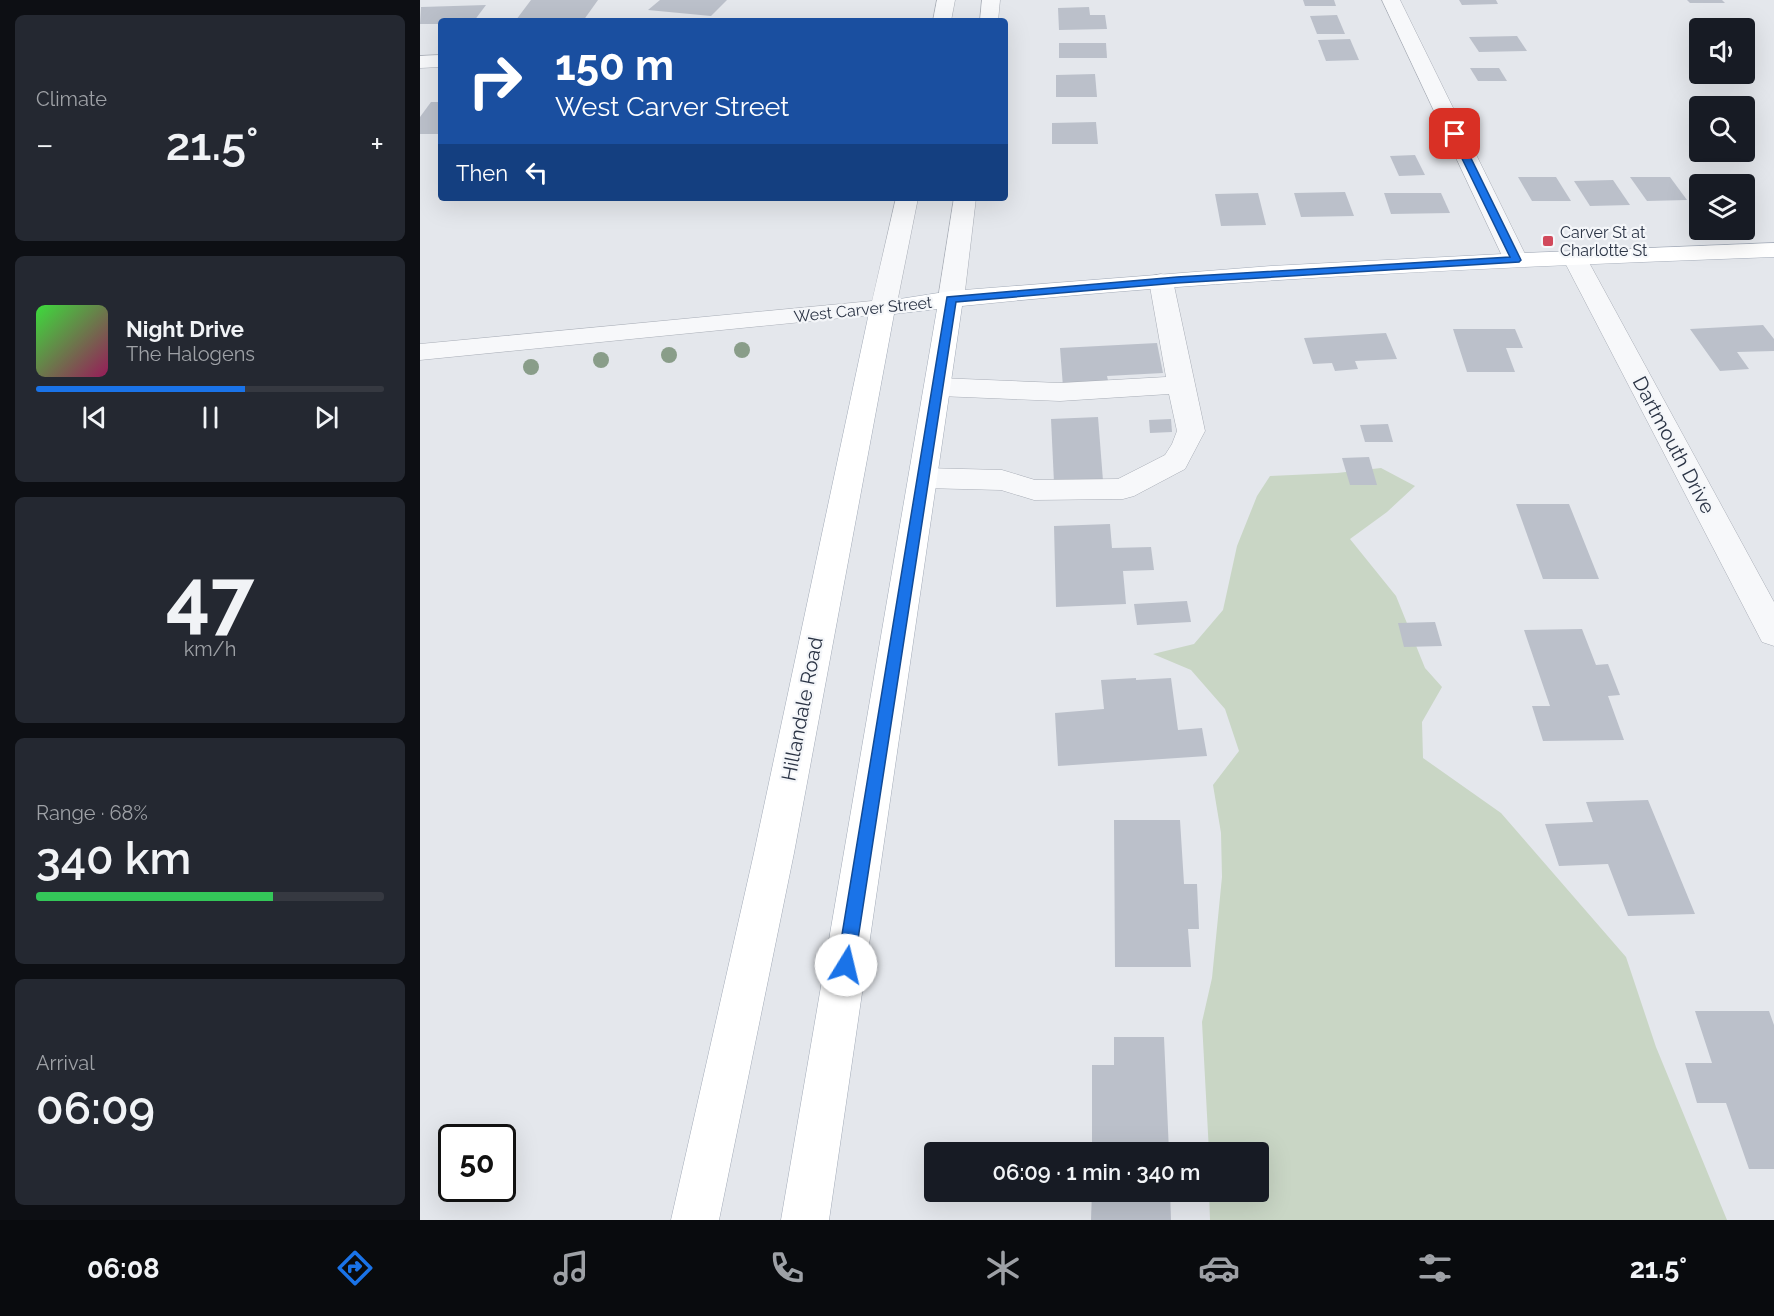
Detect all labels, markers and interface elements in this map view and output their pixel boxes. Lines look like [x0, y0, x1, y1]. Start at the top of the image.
map controls [1689, 18, 1755, 240]
button: sound [1689, 18, 1755, 84]
text: 150 m [555, 41, 674, 90]
icon: right [456, 42, 534, 120]
text: Climate [36, 87, 107, 111]
text: West Carver Street [555, 91, 789, 122]
button: search [1689, 96, 1755, 162]
pin [1429, 108, 1480, 159]
icon: arrive [1438, 117, 1471, 150]
text: 21.5° [166, 118, 258, 171]
text: − [36, 125, 54, 164]
text: + [370, 125, 384, 164]
icon: left [520, 156, 553, 189]
text: Then [456, 160, 508, 186]
button: layers [1689, 174, 1755, 240]
place label: Carver St at Charlotte St [1560, 223, 1648, 260]
marker: Carver St at Charlotte St [1541, 234, 1555, 248]
street label: West Carver Street [793, 293, 934, 326]
text: Night Drive [126, 316, 244, 342]
text: The Halogens [126, 342, 255, 366]
street label: Dartmouth Drive [1628, 372, 1720, 518]
icon: previous [78, 401, 111, 434]
icon: pause [194, 401, 227, 434]
icon: next [310, 401, 343, 434]
text: 47 [166, 552, 254, 643]
street label: Hillandale Road [776, 635, 828, 783]
text: km/h [184, 637, 236, 661]
text: Range · 68% [36, 801, 148, 825]
text: 340 km [36, 832, 191, 885]
position arrow [814, 933, 878, 997]
text: Arrival [36, 1051, 95, 1075]
text: 06:09 [36, 1082, 155, 1135]
speed limit sign: 50 [438, 1124, 516, 1202]
text: 06:09 · 1 min · 340 m [993, 1159, 1200, 1185]
icon: directions [334, 1247, 376, 1289]
icon: music [550, 1247, 592, 1289]
icon: phone [766, 1247, 808, 1289]
icon: climate [982, 1247, 1024, 1289]
icon: car [1198, 1247, 1240, 1289]
icon: filters [1414, 1247, 1456, 1289]
text: 06:08 [87, 1253, 160, 1284]
text: 21.5° [1630, 1253, 1687, 1284]

